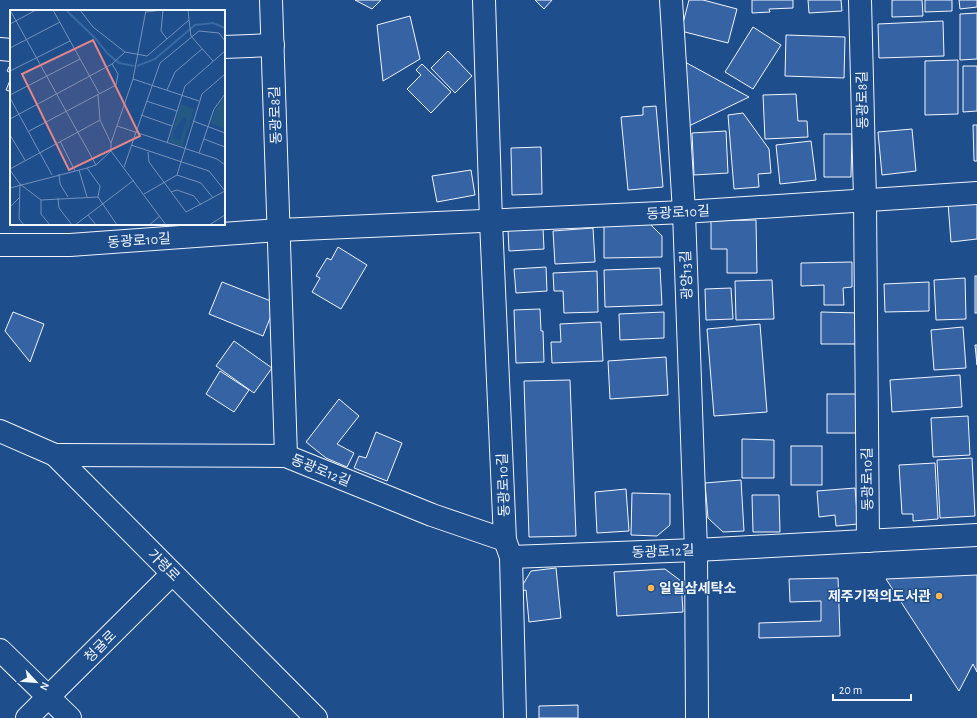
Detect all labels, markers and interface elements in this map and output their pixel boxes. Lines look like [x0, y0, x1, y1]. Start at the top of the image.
inset map [10, 10, 225, 225]
street label: 동광로8길 [854, 71, 871, 129]
street label: 동광로8길 [267, 86, 284, 144]
street label: 동광로10길 [646, 203, 710, 222]
street label: 동광로10길 [107, 231, 171, 250]
street label: 광양13길 [678, 250, 695, 300]
street label: 동광로10길 [859, 447, 876, 511]
street label: 동광로12길 [289, 452, 353, 489]
street label: 동광로10길 [495, 453, 512, 517]
street label: 동광로12길 [631, 543, 695, 560]
street label: 가령로 [145, 546, 183, 584]
place label: 일일삼세탁소 [659, 581, 736, 596]
marker: 일일삼세탁소 [646, 583, 656, 593]
place label: 제주기적의도서관 [828, 589, 931, 604]
marker: 제주기적의도서관 [934, 591, 944, 601]
street label: 청귤로 [81, 627, 119, 665]
north arrow [16, 662, 56, 702]
scale bar [833, 676, 911, 702]
text: N [38, 680, 51, 692]
text: 20 m [839, 684, 862, 696]

